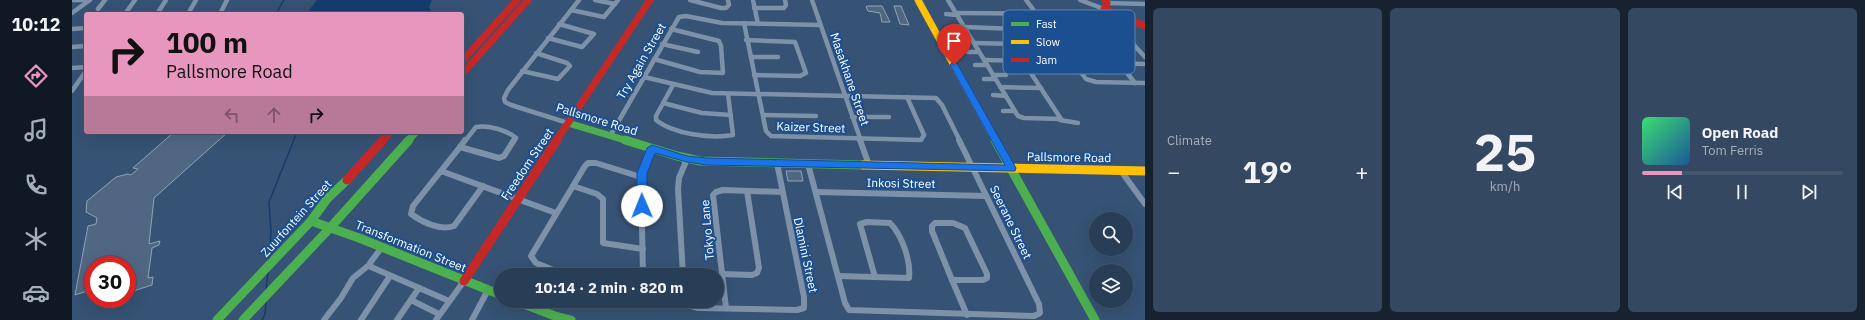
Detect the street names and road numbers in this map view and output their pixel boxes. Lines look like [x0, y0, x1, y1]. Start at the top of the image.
street label: Try Again Street [613, 20, 669, 102]
street label: Masakhane Street [827, 31, 873, 127]
street label: Pallsmore Road [554, 99, 640, 139]
street label: Kaizer Street [776, 118, 846, 136]
street label: Freedom Street [497, 125, 557, 203]
street label: Pallsmore Road [1027, 149, 1111, 165]
street label: Inkosi Street [866, 175, 936, 191]
street label: Zuurfontein Street [257, 176, 335, 260]
street label: Seerane Street [987, 183, 1035, 261]
street label: Tokyo Lane [697, 199, 717, 261]
street label: Dlamini Street [791, 216, 821, 294]
street label: Transformation Street [353, 217, 469, 275]

